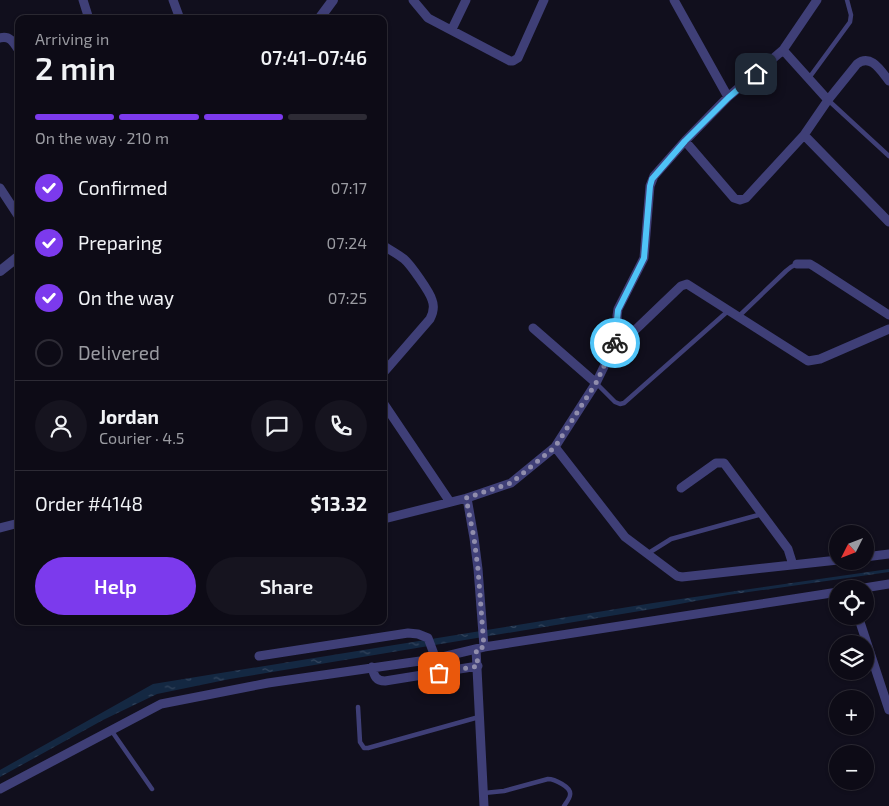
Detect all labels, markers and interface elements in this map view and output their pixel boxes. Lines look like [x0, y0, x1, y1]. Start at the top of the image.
text: Arriving in [35, 29, 109, 48]
text: 07:41–07:46 [260, 46, 367, 69]
text: 2 min [35, 48, 116, 86]
pin [735, 53, 777, 95]
icon: home [742, 60, 770, 88]
text: On the way · 210 m [35, 128, 169, 147]
icon: check [35, 174, 63, 202]
text: Confirmed [78, 176, 168, 199]
text: 07:17 [331, 178, 367, 197]
icon: check [35, 229, 63, 257]
text: Preparing [78, 231, 162, 254]
text: 07:24 [327, 233, 367, 252]
icon: check [35, 284, 63, 312]
text: On the way [78, 286, 174, 309]
text: 07:25 [328, 288, 367, 307]
courier [590, 318, 640, 368]
icon: bike [601, 329, 629, 357]
text: Delivered [78, 341, 160, 364]
button: person [35, 400, 87, 452]
button: chat [251, 400, 303, 452]
button: phone [315, 400, 367, 452]
text: Jordan [99, 405, 159, 428]
text: Courier · 4.5 [99, 428, 184, 447]
text: Order #4148 [35, 492, 143, 515]
text: $13.32 [311, 492, 367, 515]
north arrow [829, 525, 874, 570]
map controls [829, 525, 874, 790]
button: Help [35, 557, 196, 615]
button: Share [206, 557, 367, 615]
button: locate [829, 580, 874, 625]
button: layers [829, 635, 874, 680]
pin [418, 652, 460, 694]
icon: bag [425, 659, 453, 687]
button: + [829, 690, 874, 735]
button: − [829, 745, 874, 790]

